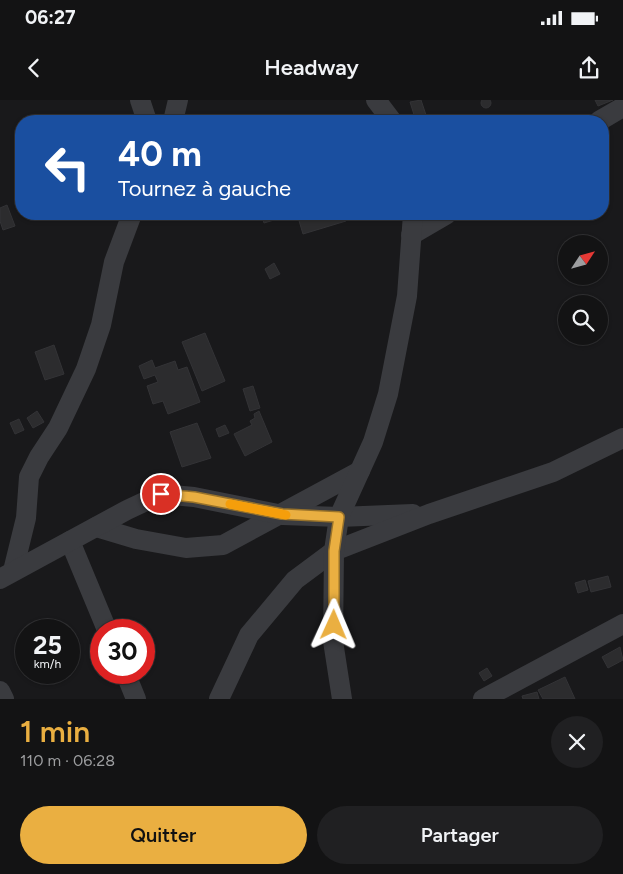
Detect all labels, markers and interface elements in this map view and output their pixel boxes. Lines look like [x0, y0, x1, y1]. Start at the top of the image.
text: 06:27 [25, 6, 76, 29]
icon: back [20, 54, 48, 82]
text: Headway [264, 54, 359, 81]
icon: share [575, 54, 603, 82]
text: 40 m [118, 133, 202, 175]
icon: left [35, 135, 100, 200]
text: Tournez à gauche [118, 175, 291, 202]
north arrow [558, 235, 608, 285]
map controls [558, 235, 608, 345]
button: search [558, 295, 608, 345]
pin [140, 473, 182, 515]
icon: arrive [147, 480, 175, 508]
position arrow [307, 598, 359, 650]
speed limit sign: 30 [90, 619, 155, 684]
text: 25 [33, 630, 62, 660]
text: km/h [34, 657, 61, 671]
text: 1 min [20, 713, 90, 750]
button: close [551, 716, 603, 768]
text: 110 m · 06:28 [20, 751, 115, 770]
button: Quitter [20, 806, 307, 864]
button: Partager [317, 806, 603, 864]

